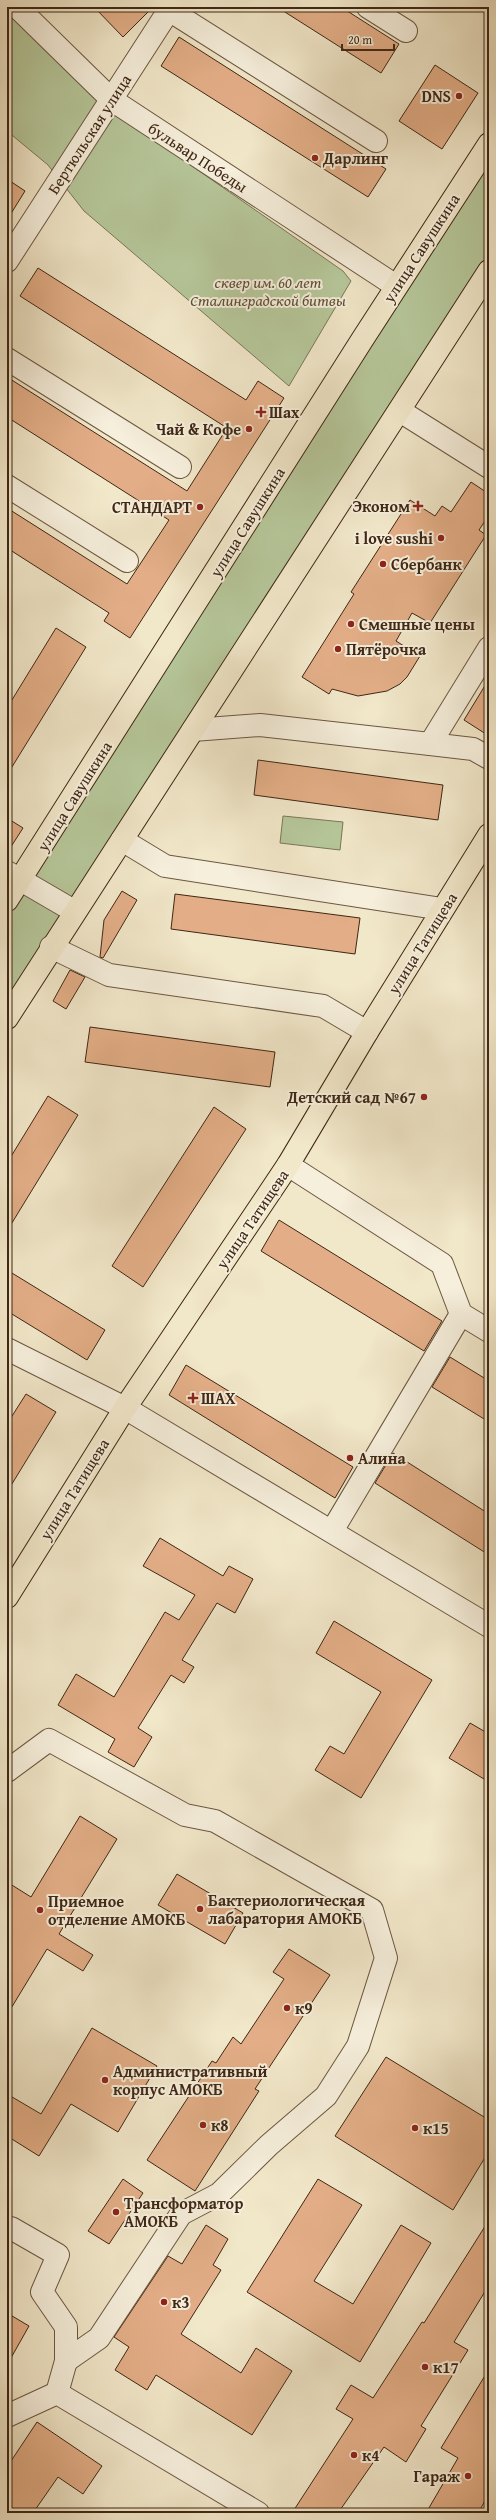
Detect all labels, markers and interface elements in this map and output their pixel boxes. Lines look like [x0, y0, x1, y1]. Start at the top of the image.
scale bar [342, 26, 394, 52]
text: 20 m [348, 31, 372, 48]
street label: Бертюльская улица [41, 69, 137, 199]
place label: DNS [421, 84, 451, 108]
marker: DNS [454, 91, 464, 101]
street label: бульвар Победы [144, 116, 252, 198]
place label: Дарлинг [322, 146, 389, 170]
marker: Дарлинг [310, 153, 320, 163]
street label: улица Савушкина [376, 188, 466, 308]
park label: сквер им. 60 лет Сталинградской битвы [190, 270, 346, 312]
place label: Шах [269, 400, 300, 424]
marker: Шах [256, 407, 266, 417]
place label: Чай & Кофе [156, 417, 241, 441]
marker: Чай & Кофе [244, 424, 254, 434]
street label: улица Савушкина [203, 462, 291, 583]
place label: Эконом [352, 494, 410, 518]
place label: СТАНДАРТ [112, 495, 193, 519]
marker: Эконом [413, 501, 423, 511]
marker: СТАНДАРТ [195, 502, 205, 512]
place label: i love sushi [355, 526, 433, 550]
marker: i love sushi [436, 533, 446, 543]
place label: Сбербанк [391, 552, 462, 576]
marker: Сбербанк [378, 559, 388, 569]
place label: Смешные цены [359, 612, 475, 636]
marker: Смешные цены [346, 619, 356, 629]
place label: Пятёрочка [346, 637, 427, 661]
marker: Пятёрочка [333, 644, 343, 654]
street label: улица Савушкина [30, 736, 118, 857]
street label: улица Татищева [381, 887, 463, 999]
place label: Детский сад №67 [286, 1085, 416, 1109]
marker: Детский сад №67 [419, 1092, 429, 1102]
street label: улица Татищева [209, 1164, 295, 1275]
place label: ШАХ [201, 1386, 235, 1410]
marker: ШАХ [188, 1393, 198, 1403]
street label: улица Татищева [33, 1433, 115, 1545]
place label: Алина [358, 1446, 406, 1470]
marker: Алина [345, 1453, 355, 1463]
place label: Бактериологическая лабаратория АМОКБ [208, 1888, 366, 1930]
place label: Приемное отделение АМОКБ [48, 1889, 186, 1931]
marker: Бактериологическая лабаратория АМОКБ [195, 1904, 205, 1914]
marker: Приемное отделение АМОКБ [35, 1905, 45, 1915]
place label: к9 [295, 1996, 312, 2020]
marker: к9 [282, 2003, 292, 2013]
place label: Административный корпус АМОКБ [113, 2059, 267, 2101]
marker: Административный корпус АМОКБ [100, 2075, 110, 2085]
place label: к8 [211, 2113, 228, 2137]
place label: к15 [423, 2116, 449, 2140]
marker: к8 [198, 2120, 208, 2130]
marker: к15 [410, 2123, 420, 2133]
place label: Трансформатор АМОКБ [124, 2191, 243, 2233]
marker: Трансформатор АМОКБ [111, 2207, 121, 2217]
place label: к3 [172, 2290, 189, 2314]
marker: к3 [159, 2297, 169, 2307]
place label: к17 [433, 2355, 459, 2379]
marker: к17 [420, 2362, 430, 2372]
place label: к4 [362, 2443, 379, 2467]
marker: к4 [349, 2450, 359, 2460]
place label: Гараж [414, 2464, 460, 2488]
marker: Гараж [463, 2471, 473, 2481]

